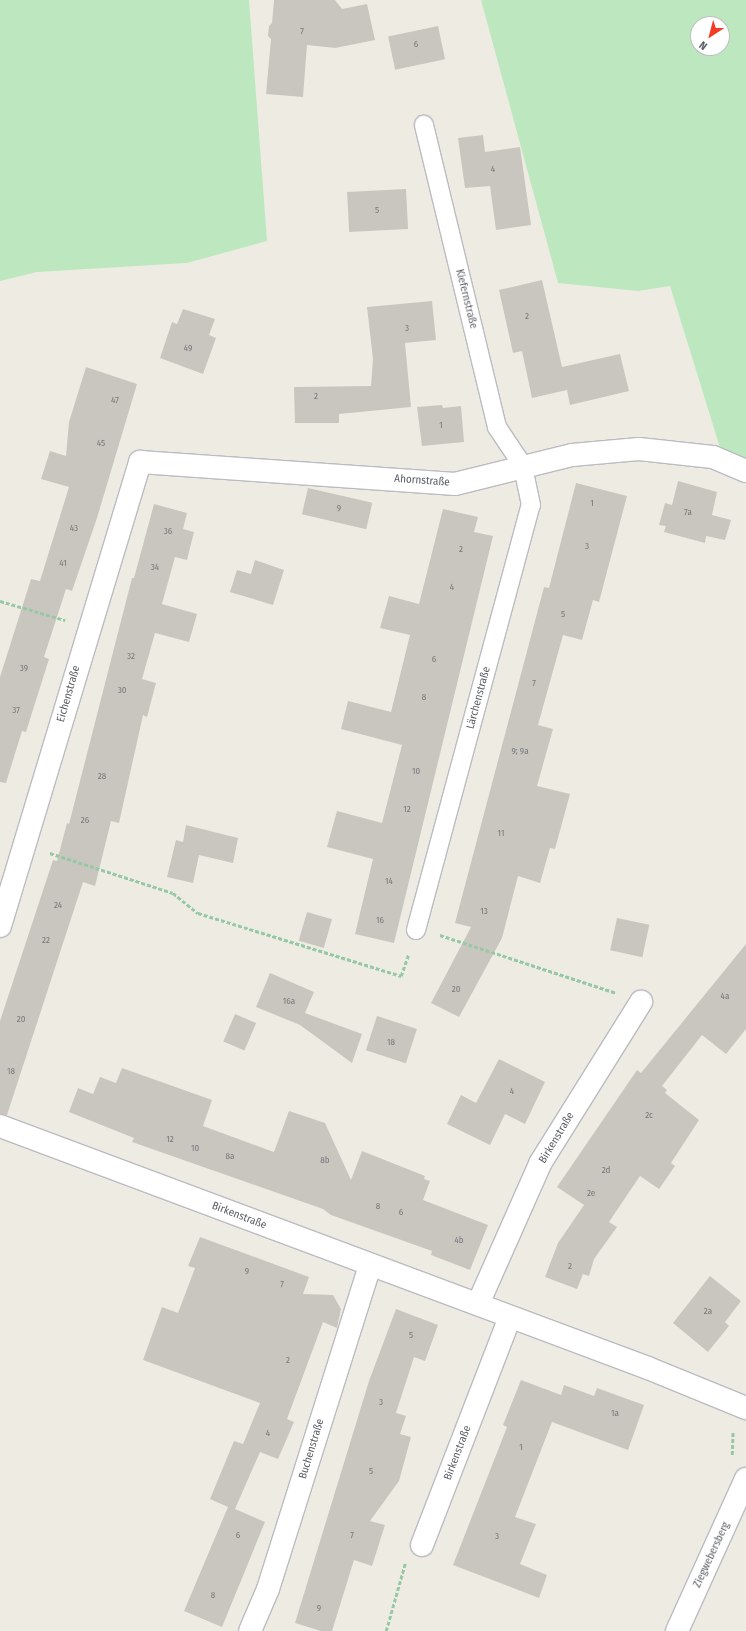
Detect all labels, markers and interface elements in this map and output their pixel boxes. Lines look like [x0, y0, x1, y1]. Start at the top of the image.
north arrow [690, 16, 730, 56]
house number: 7 [300, 26, 304, 36]
text: N [697, 38, 710, 53]
house number: 6 [414, 39, 418, 49]
house number: 4 [491, 164, 495, 174]
house number: 5 [375, 205, 379, 215]
street label: Kiefernstraße [452, 268, 480, 330]
house number: 2 [525, 311, 529, 321]
house number: 3 [405, 323, 409, 333]
house number: 49 [184, 343, 192, 353]
house number: 2 [314, 391, 318, 401]
house number: 47 [111, 395, 119, 405]
house number: 1 [439, 420, 443, 430]
house number: 45 [97, 438, 105, 448]
street label: Ahornstraße [394, 472, 450, 490]
house number: 1 [590, 498, 594, 508]
house number: 9 [337, 503, 341, 513]
house number: 7a [684, 507, 692, 517]
house number: 43 [70, 523, 78, 533]
house number: 36 [164, 526, 172, 536]
house number: 3 [585, 541, 589, 551]
house number: 2 [459, 544, 463, 554]
house number: 41 [59, 558, 67, 568]
house number: 34 [151, 562, 159, 572]
house number: 4 [450, 582, 454, 592]
house number: 5 [561, 609, 565, 619]
house number: 32 [127, 651, 135, 661]
house number: 6 [432, 654, 436, 664]
house number: 39 [20, 663, 28, 673]
street label: Eichenstraße [55, 664, 83, 724]
street label: Lärchenstraße [464, 665, 494, 731]
house number: 7 [532, 678, 536, 688]
house number: 30 [118, 685, 126, 695]
house number: 8 [422, 692, 426, 702]
house number: 37 [12, 705, 20, 715]
house number: 9; 9a [511, 746, 529, 756]
house number: 10 [412, 766, 420, 776]
house number: 28 [98, 771, 106, 781]
house number: 12 [403, 804, 411, 814]
house number: 26 [81, 815, 89, 825]
house number: 11 [498, 828, 504, 838]
house number: 14 [385, 876, 393, 886]
house number: 24 [54, 900, 62, 910]
house number: 13 [480, 906, 488, 916]
house number: 16 [376, 915, 384, 925]
house number: 22 [42, 935, 50, 945]
house number: 20 [452, 984, 460, 994]
house number: 4a [721, 991, 729, 1001]
house number: 16a [283, 996, 295, 1006]
house number: 20 [17, 1014, 25, 1024]
house number: 18 [387, 1037, 395, 1047]
house number: 18 [7, 1066, 15, 1076]
house number: 4 [510, 1086, 514, 1096]
street label: Birkenstraße [537, 1110, 577, 1166]
house number: 2c [645, 1110, 653, 1120]
house number: 12 [166, 1134, 174, 1144]
house number: 10 [191, 1143, 199, 1153]
house number: 8a [226, 1151, 234, 1161]
house number: 8b [320, 1155, 330, 1165]
house number: 2d [602, 1165, 610, 1175]
house number: 2e [587, 1188, 595, 1198]
street label: Birkenstraße [210, 1200, 268, 1232]
house number: 8 [376, 1201, 380, 1211]
house number: 6 [399, 1207, 403, 1217]
house number: 4b [454, 1235, 464, 1245]
house number: 2 [568, 1261, 572, 1271]
house number: 9 [245, 1266, 249, 1276]
house number: 7 [280, 1279, 284, 1289]
house number: 2a [704, 1306, 712, 1316]
house number: 5 [409, 1330, 413, 1340]
house number: 2 [286, 1355, 290, 1365]
house number: 3 [379, 1397, 383, 1407]
house number: 1a [611, 1408, 619, 1418]
street label: Buchenstraße [297, 1417, 327, 1481]
street label: Birkenstraße [442, 1424, 474, 1482]
house number: 4 [266, 1428, 270, 1438]
house number: 1 [519, 1442, 523, 1452]
house number: 5 [369, 1466, 373, 1476]
street label: Ziegwebersberg [691, 1520, 733, 1590]
house number: 6 [236, 1530, 240, 1540]
house number: 7 [350, 1530, 354, 1540]
house number: 3 [495, 1531, 499, 1541]
house number: 8 [211, 1590, 215, 1600]
house number: 9 [317, 1603, 321, 1613]

